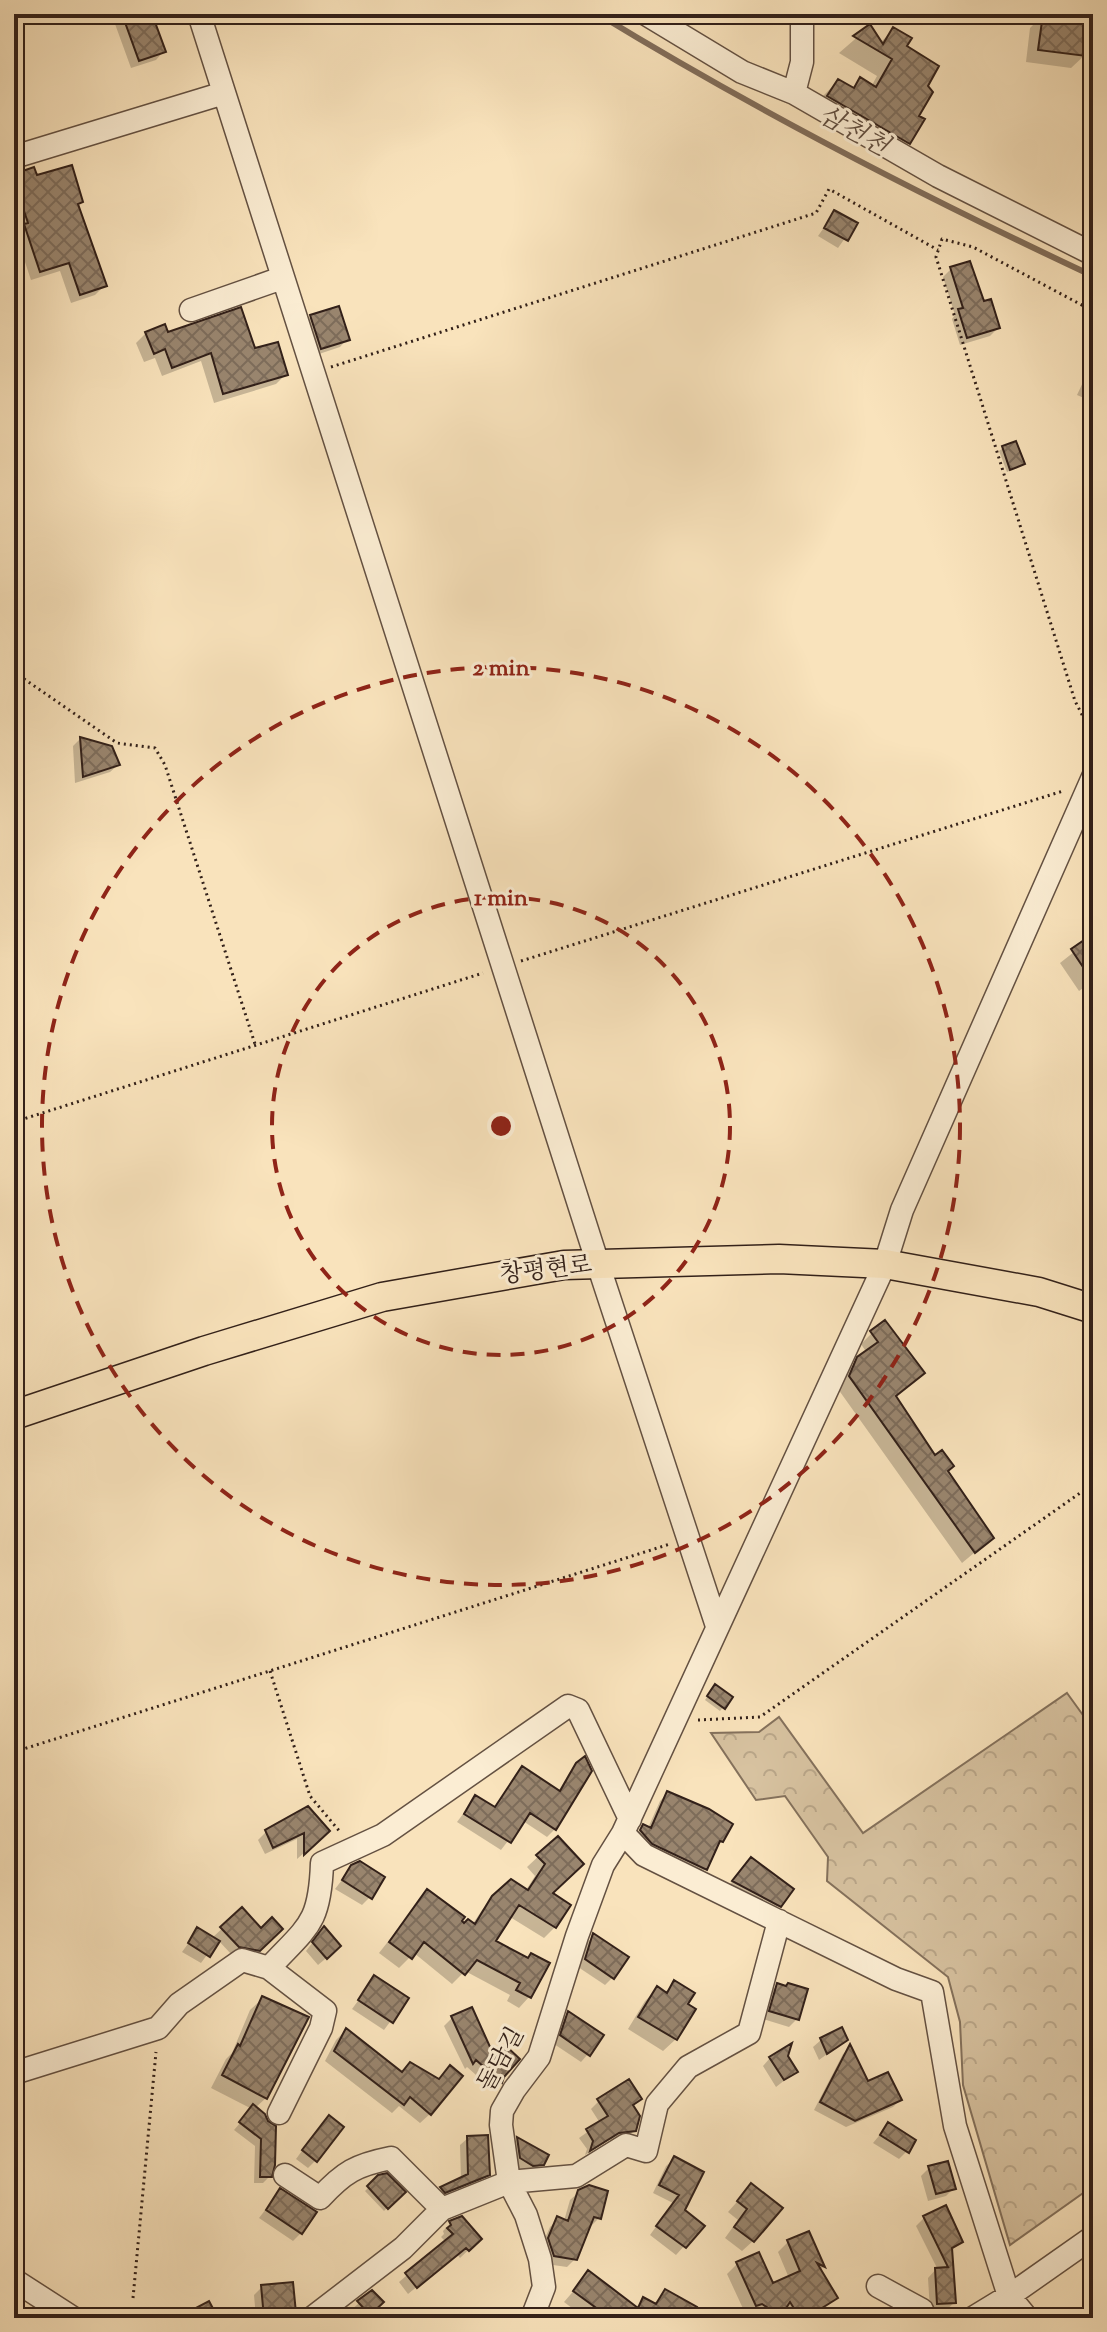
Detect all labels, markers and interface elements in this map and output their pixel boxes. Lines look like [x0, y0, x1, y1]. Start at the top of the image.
water label: 삼천천 [811, 98, 897, 167]
text: 2 min [472, 652, 530, 686]
text: 1 min [474, 882, 529, 916]
centre of rings [487, 1112, 515, 1140]
street label: 창평현로 [498, 1248, 594, 1294]
street label: 돌담길 [470, 2021, 534, 2099]

